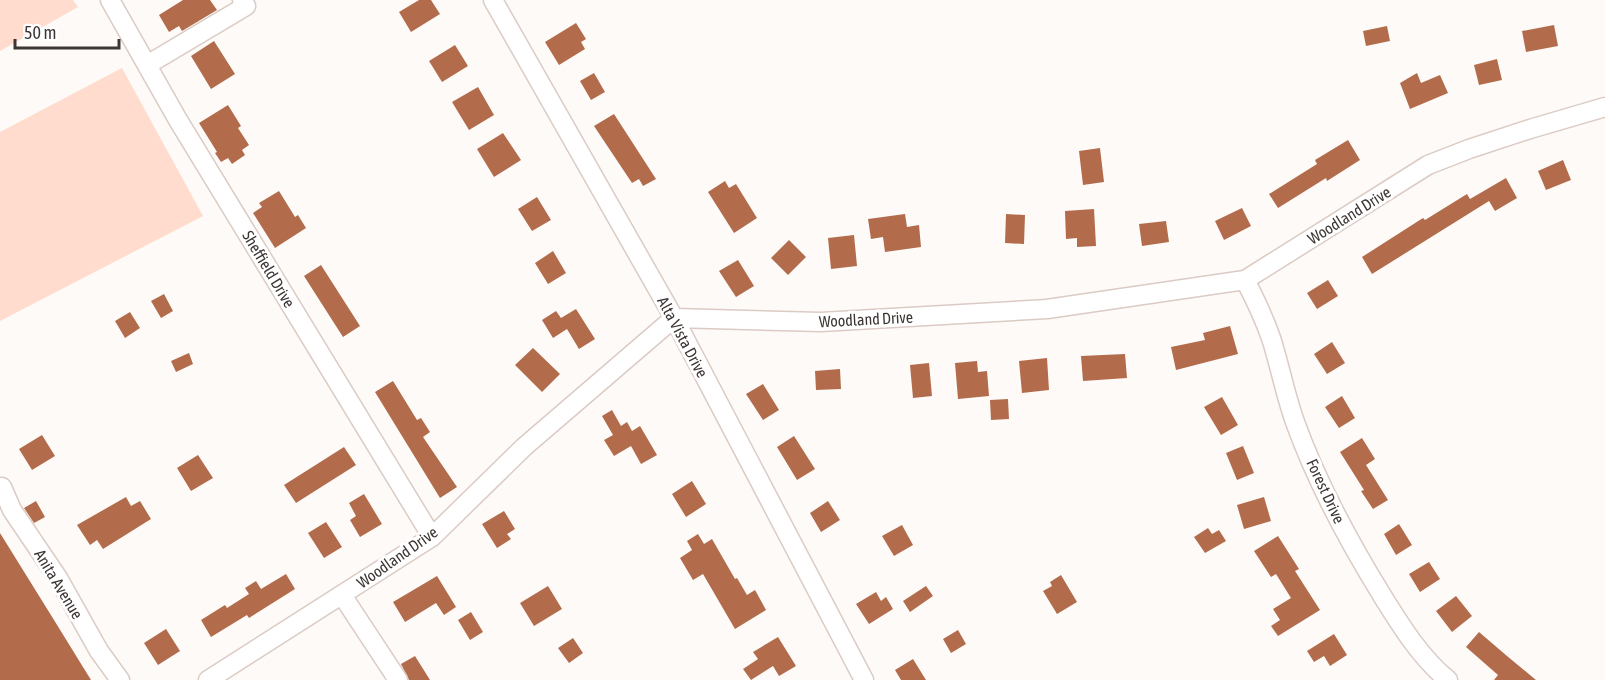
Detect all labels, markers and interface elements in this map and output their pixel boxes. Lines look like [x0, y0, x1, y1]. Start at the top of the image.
scale bar [15, 12, 118, 50]
text: 50 m [24, 22, 56, 43]
street label: Woodland Drive [1304, 182, 1394, 248]
street label: Sheffield Drive [239, 227, 299, 311]
street label: Alta Vista Drive [654, 294, 712, 380]
street label: Woodland Drive [819, 308, 913, 330]
street label: Forest Drive [1303, 456, 1349, 526]
street label: Woodland Drive [353, 523, 441, 591]
street label: Anita Avenue [31, 546, 87, 622]

